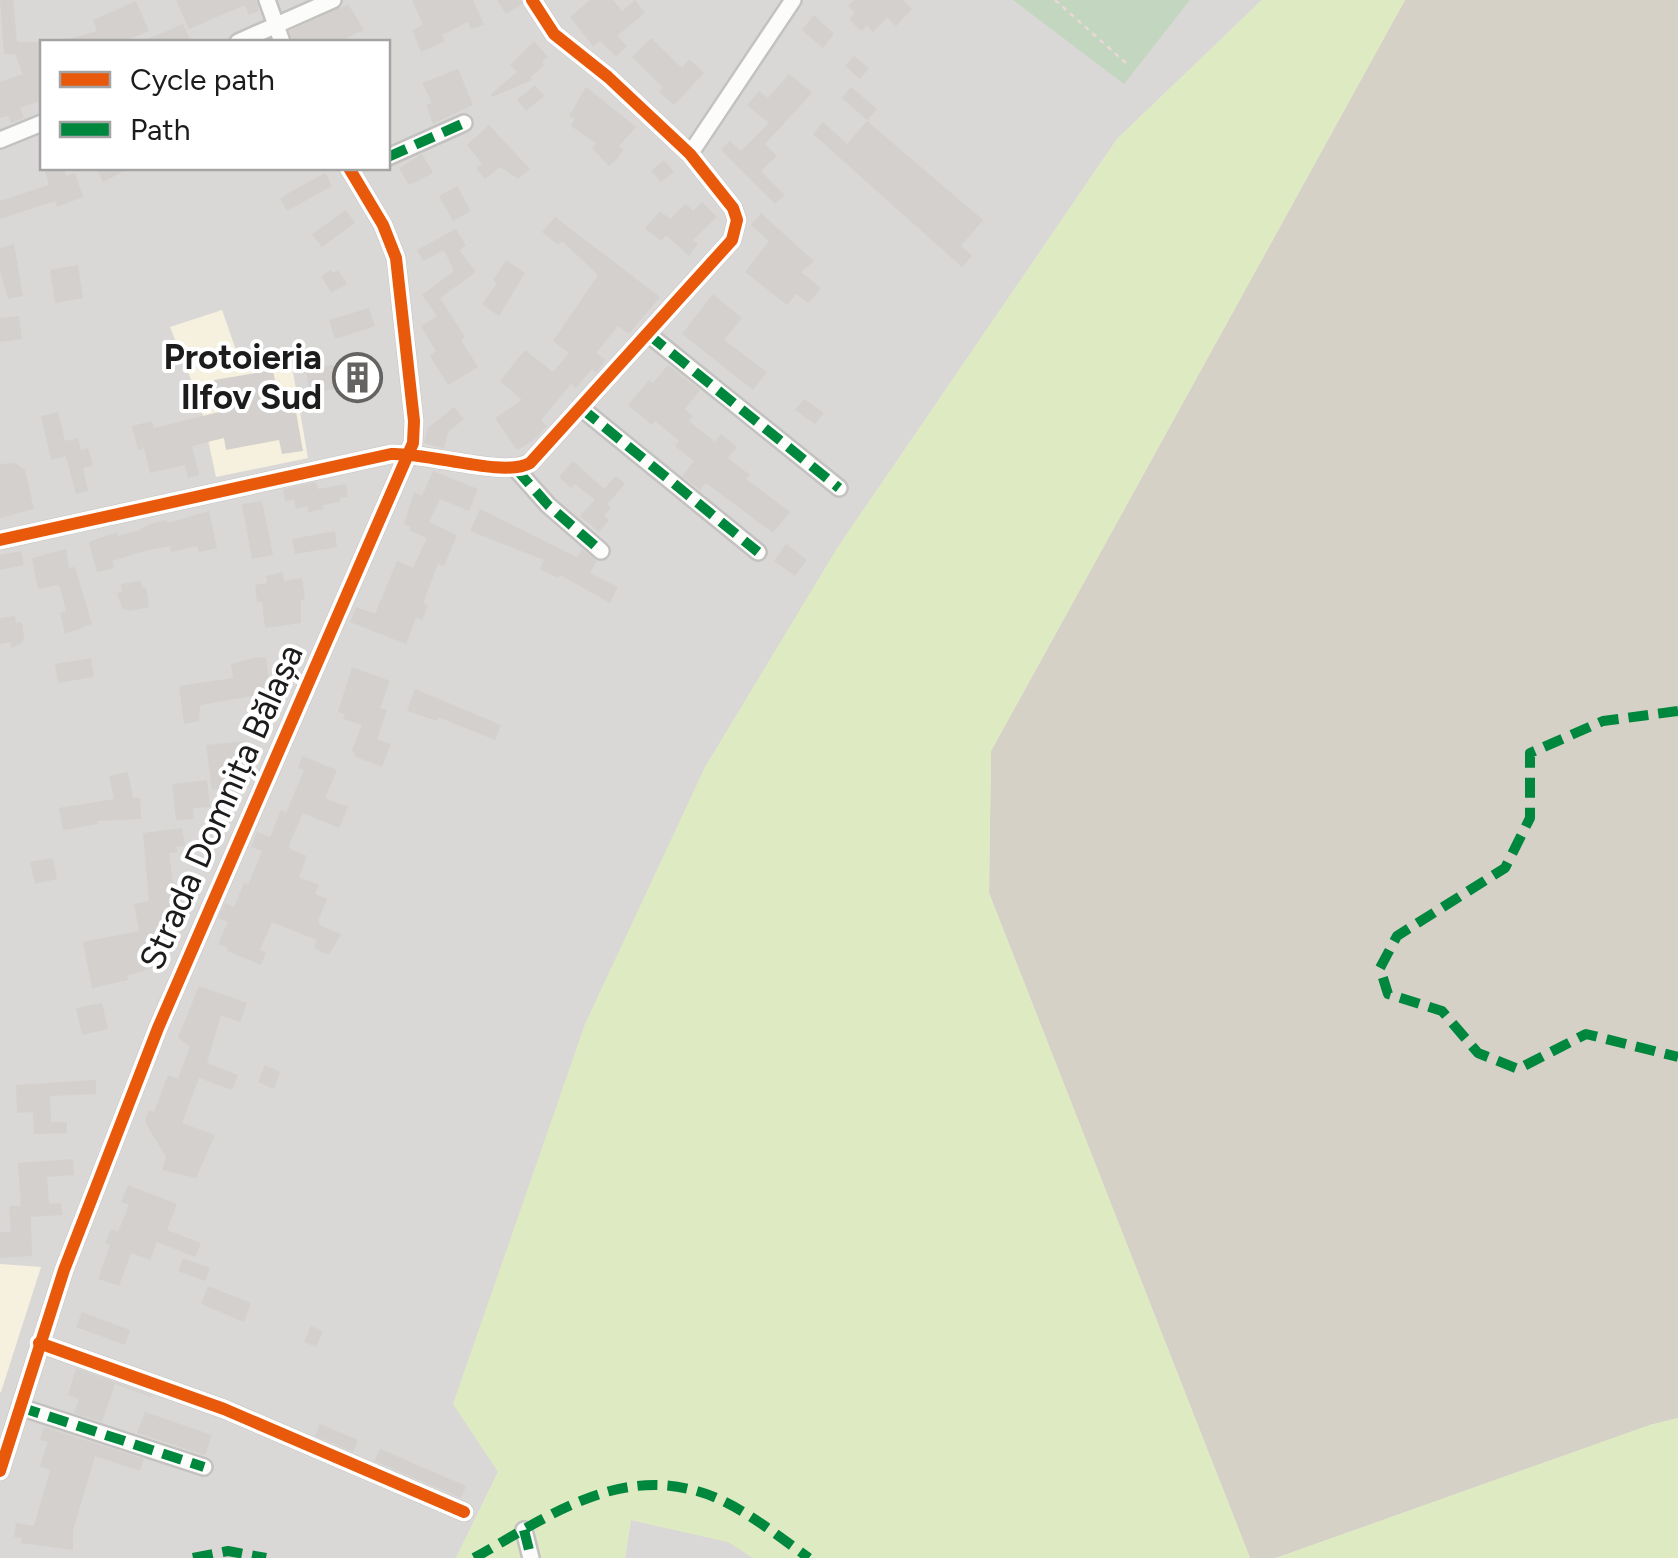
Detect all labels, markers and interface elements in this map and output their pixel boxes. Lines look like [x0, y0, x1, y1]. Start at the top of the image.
legend [40, 40, 390, 170]
text: Cycle path [130, 61, 275, 98]
text: Path [130, 111, 190, 148]
place label: Protoieria Ilfov Sud [164, 336, 322, 418]
building icon: Protoieria Ilfov Sud [331, 351, 383, 403]
street label: Strada Domnița Bălașa [130, 638, 312, 976]

